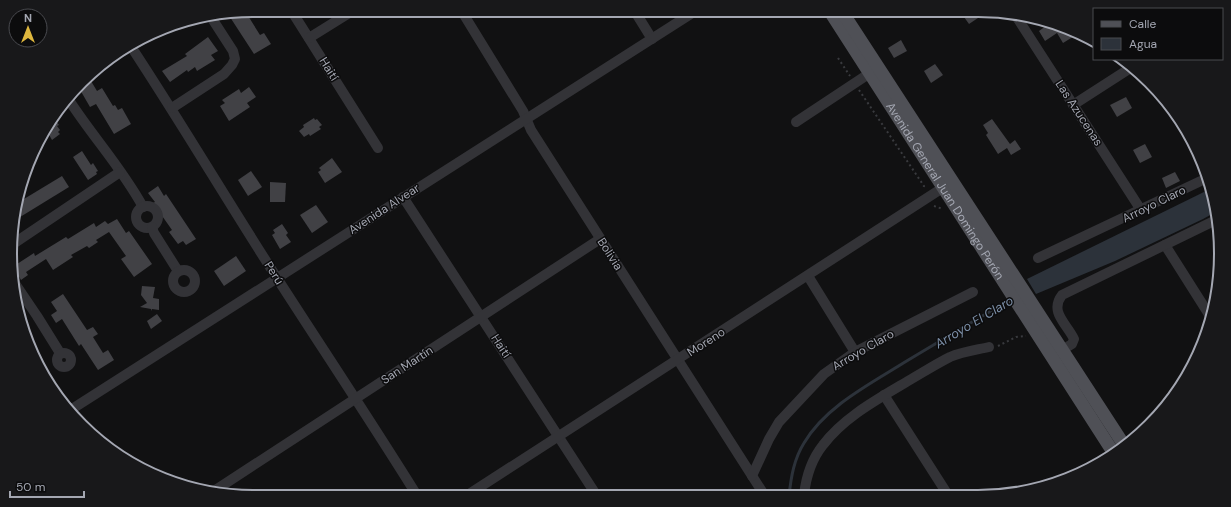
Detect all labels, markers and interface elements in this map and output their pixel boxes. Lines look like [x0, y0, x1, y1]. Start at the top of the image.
north arrow [8, 8, 48, 48]
legend [1093, 8, 1223, 60]
text: N [24, 11, 32, 25]
text: Calle [1129, 16, 1156, 32]
text: Agua [1129, 36, 1157, 52]
street label: Haití [316, 54, 343, 84]
street label: Las Azucenas [1052, 77, 1106, 149]
street label: Avenida General Juan Domingo Perón [882, 99, 1008, 283]
street label: Avenida Alvear [345, 180, 423, 238]
street label: Arroyo Claro [1120, 182, 1188, 226]
street label: Bolivia [594, 235, 626, 273]
street label: Perú [261, 258, 287, 288]
water label: Arroyo El Claro [931, 292, 1017, 353]
street label: Moreno [684, 324, 728, 360]
street label: Arroyo Claro [829, 326, 897, 374]
street label: Haití [487, 331, 515, 361]
street label: San Martín [378, 342, 436, 388]
scale bar [10, 473, 84, 499]
text: 50 m [16, 479, 45, 495]

